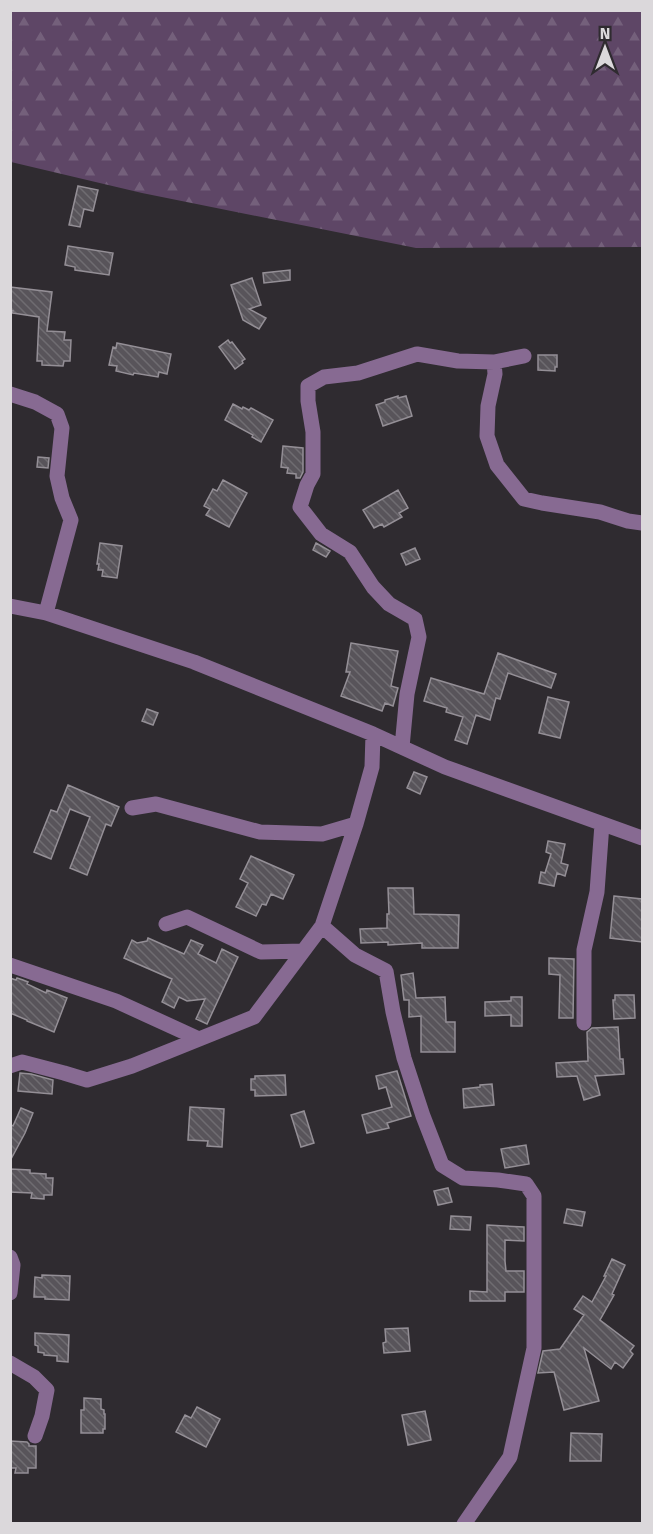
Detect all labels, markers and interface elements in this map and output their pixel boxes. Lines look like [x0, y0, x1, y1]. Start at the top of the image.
north arrow [575, 18, 635, 78]
text: N [600, 24, 610, 43]

